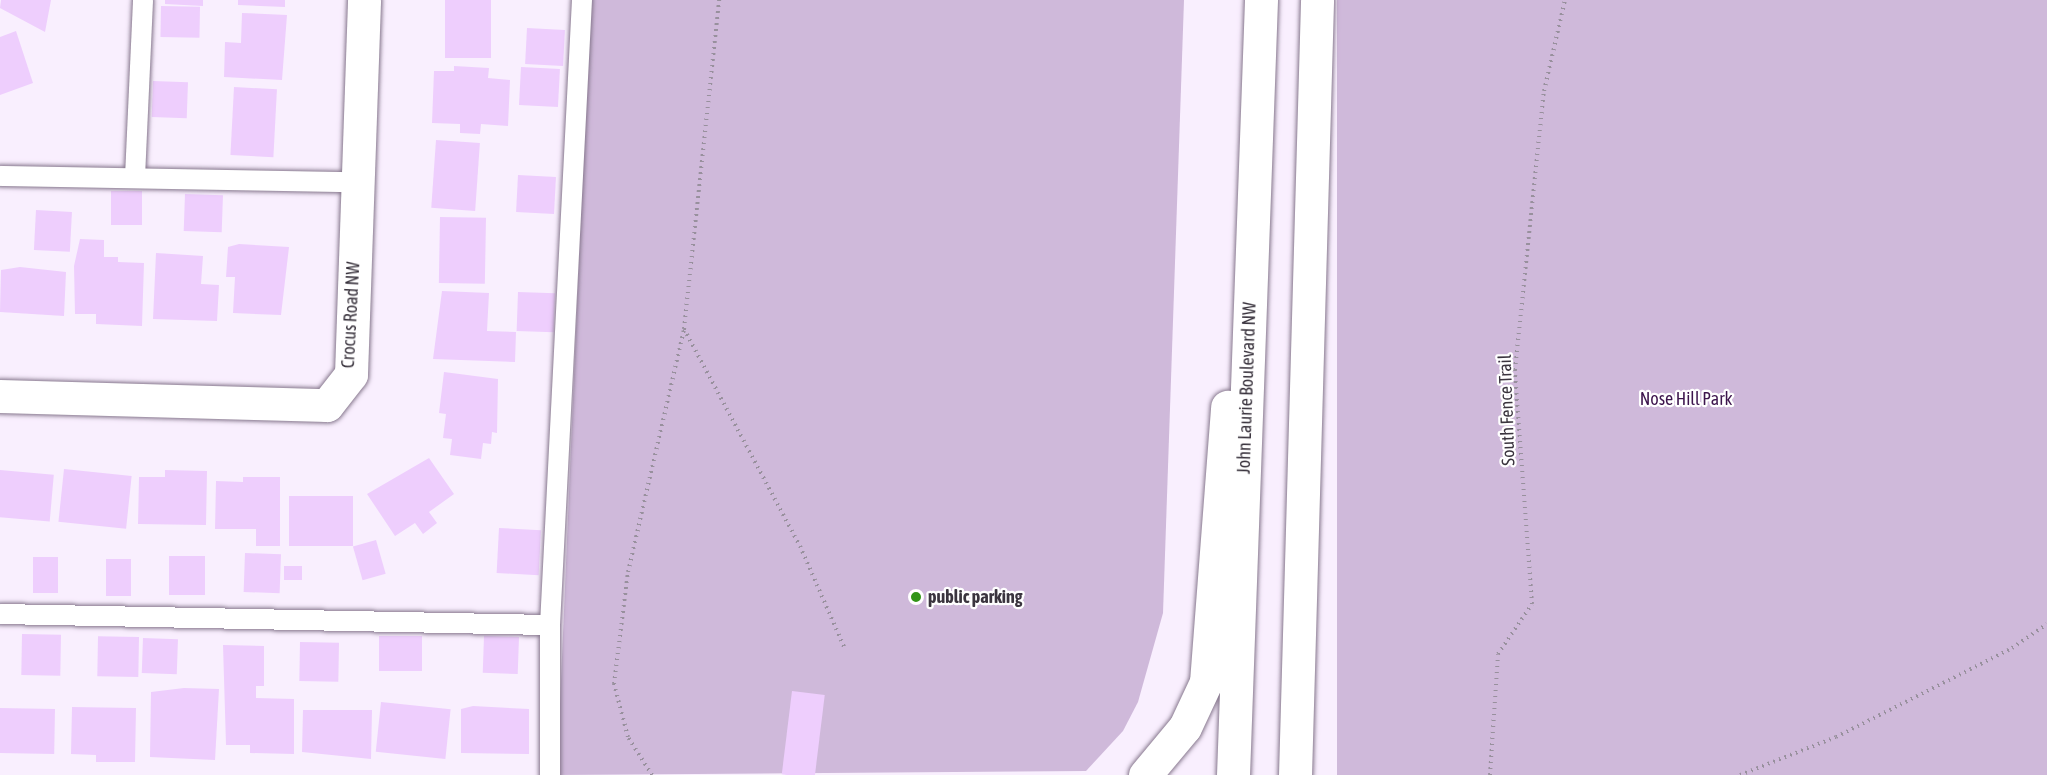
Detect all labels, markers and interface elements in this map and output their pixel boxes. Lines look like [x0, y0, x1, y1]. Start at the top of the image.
street label: Crocus Road NW [337, 261, 365, 369]
street label: John Laurie Boulevard NW [1233, 302, 1261, 474]
street label: South Fence Trail [1494, 354, 1520, 466]
park label: Nose Hill Park [1640, 388, 1732, 410]
place label: public parking [928, 586, 1022, 608]
marker: public parking [909, 590, 923, 604]

